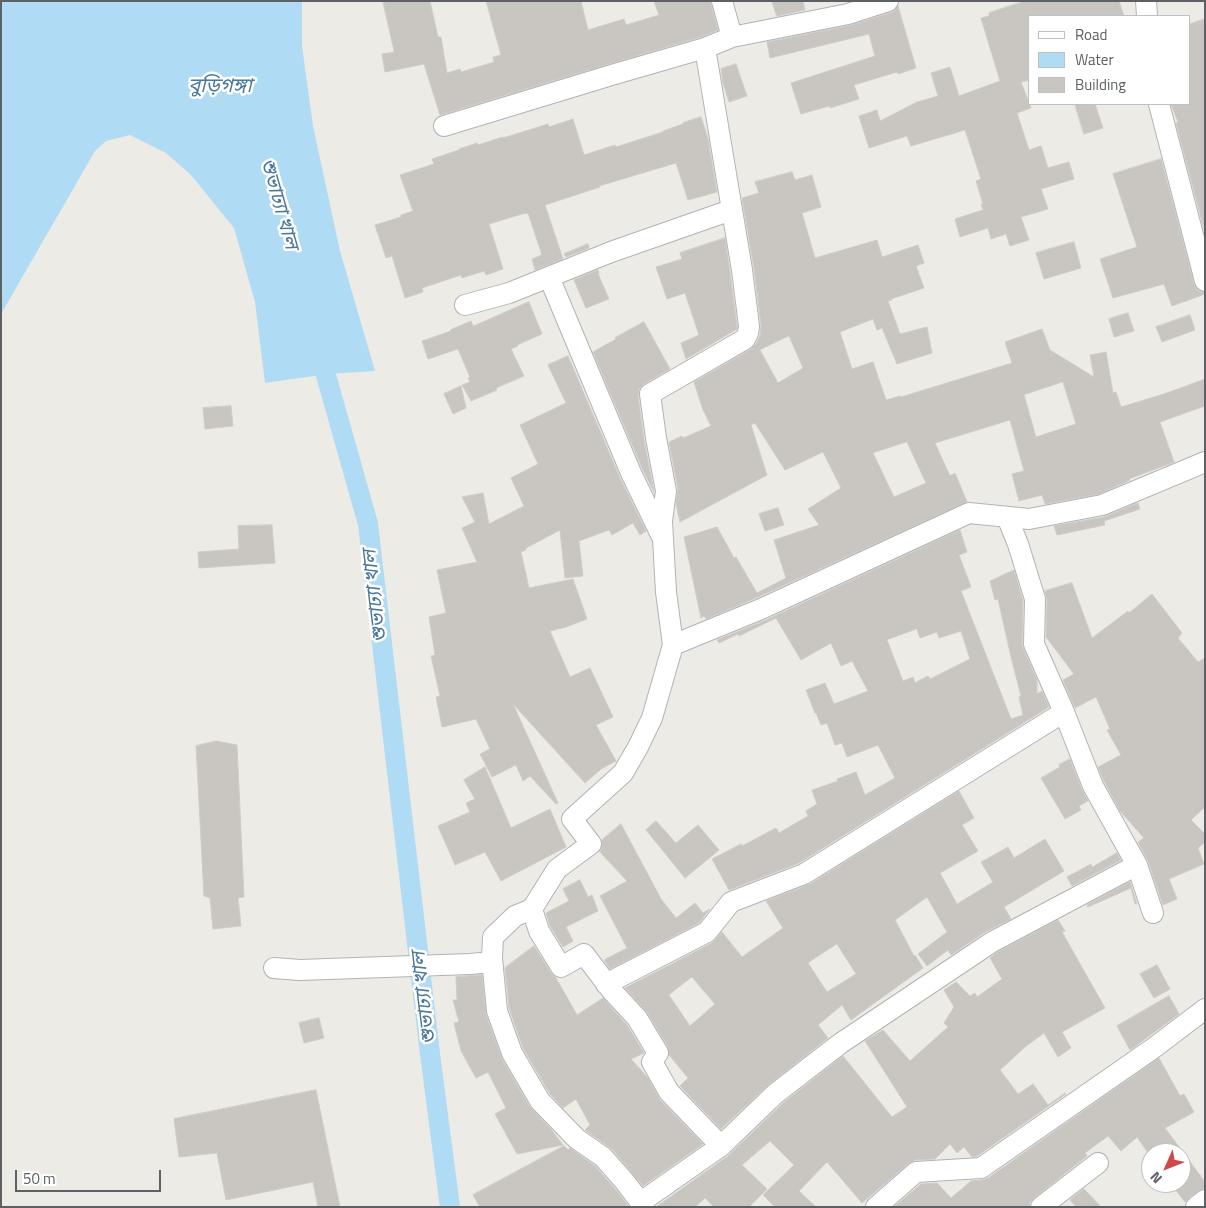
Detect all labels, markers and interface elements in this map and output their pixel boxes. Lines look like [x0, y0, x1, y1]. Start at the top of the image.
legend [1028, 15, 1191, 105]
text: Road [1075, 23, 1107, 46]
text: Water [1075, 48, 1114, 71]
text: Building [1075, 73, 1126, 96]
water label: বুড়িগঙ্গা [188, 75, 252, 99]
water label: শুভাঢ্যা খাল [254, 156, 302, 252]
water label: শুভাঢ্যা খাল [358, 548, 394, 644]
water label: শুভাঢ্যা খাল [407, 950, 443, 1046]
north arrow [1141, 1143, 1191, 1193]
scale bar [18, 1160, 164, 1192]
text: 50 m [23, 1167, 56, 1190]
text: N [1145, 1167, 1166, 1189]

